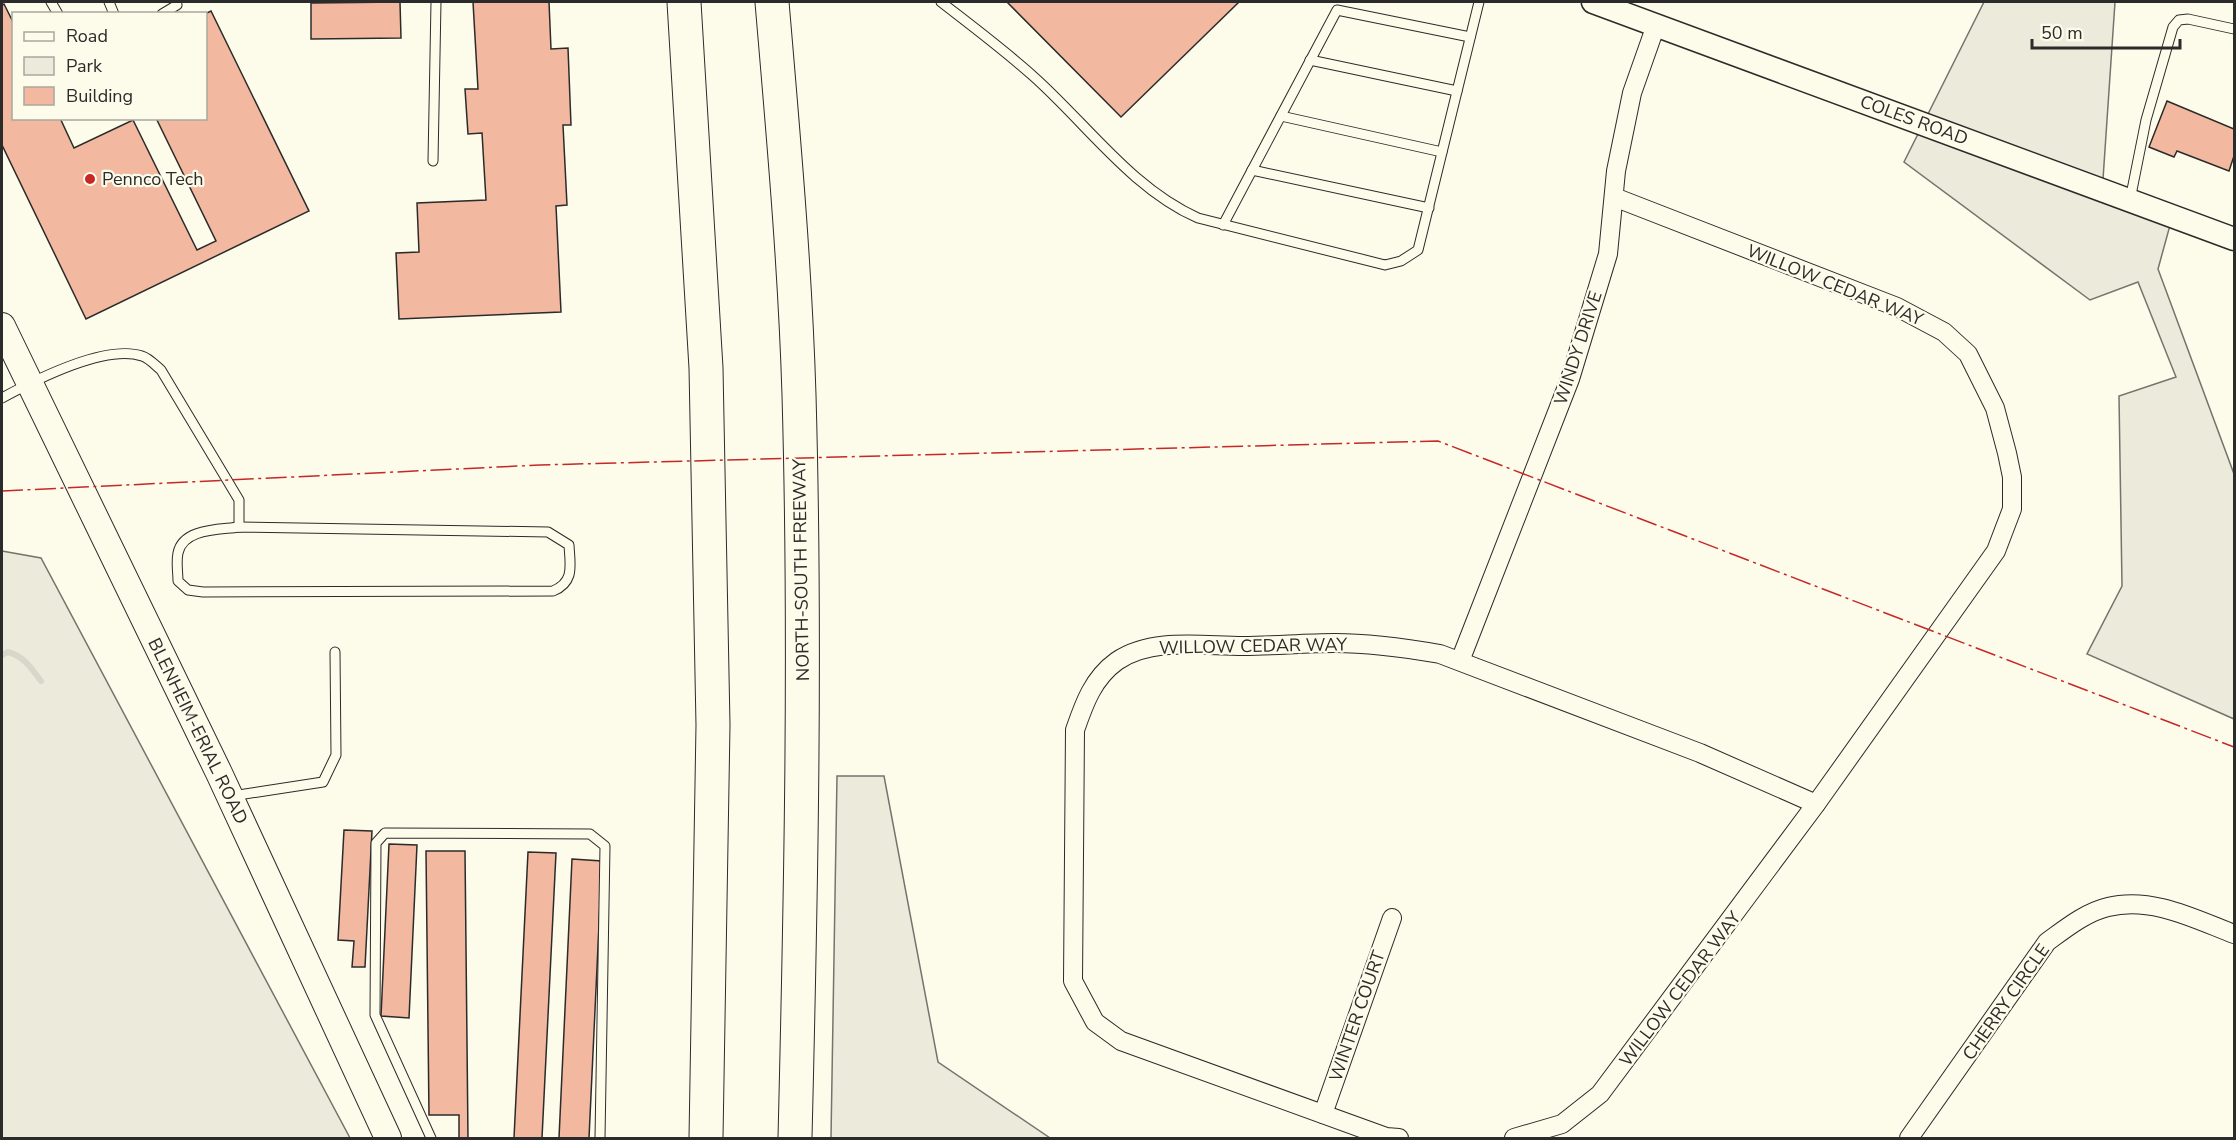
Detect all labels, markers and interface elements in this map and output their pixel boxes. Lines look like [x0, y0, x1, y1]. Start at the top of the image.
legend [12, 12, 207, 120]
scale bar [2032, 12, 2180, 50]
text: 50 m [2041, 21, 2083, 45]
text: Road [66, 24, 108, 48]
text: Park [66, 54, 103, 78]
text: Building [66, 84, 133, 108]
street label: COLES ROAD [1857, 89, 1971, 151]
place label: Pennco Tech [102, 167, 203, 191]
marker: Pennco Tech [83, 172, 97, 186]
street label: WILLOW CEDAR WAY [1743, 239, 1927, 331]
street label: WINDY DRIVE [1548, 288, 1608, 408]
street label: NORTH-SOUTH FREEWAY [787, 459, 815, 681]
street label: WILLOW CEDAR WAY [1159, 632, 1348, 660]
street label: BLENHEIM-ERIAL ROAD [142, 634, 254, 828]
street label: WILLOW CEDAR WAY [1614, 906, 1746, 1071]
street label: CHERRY CIRCLE [1957, 939, 2055, 1065]
street label: WINTER COURT [1323, 947, 1391, 1085]

